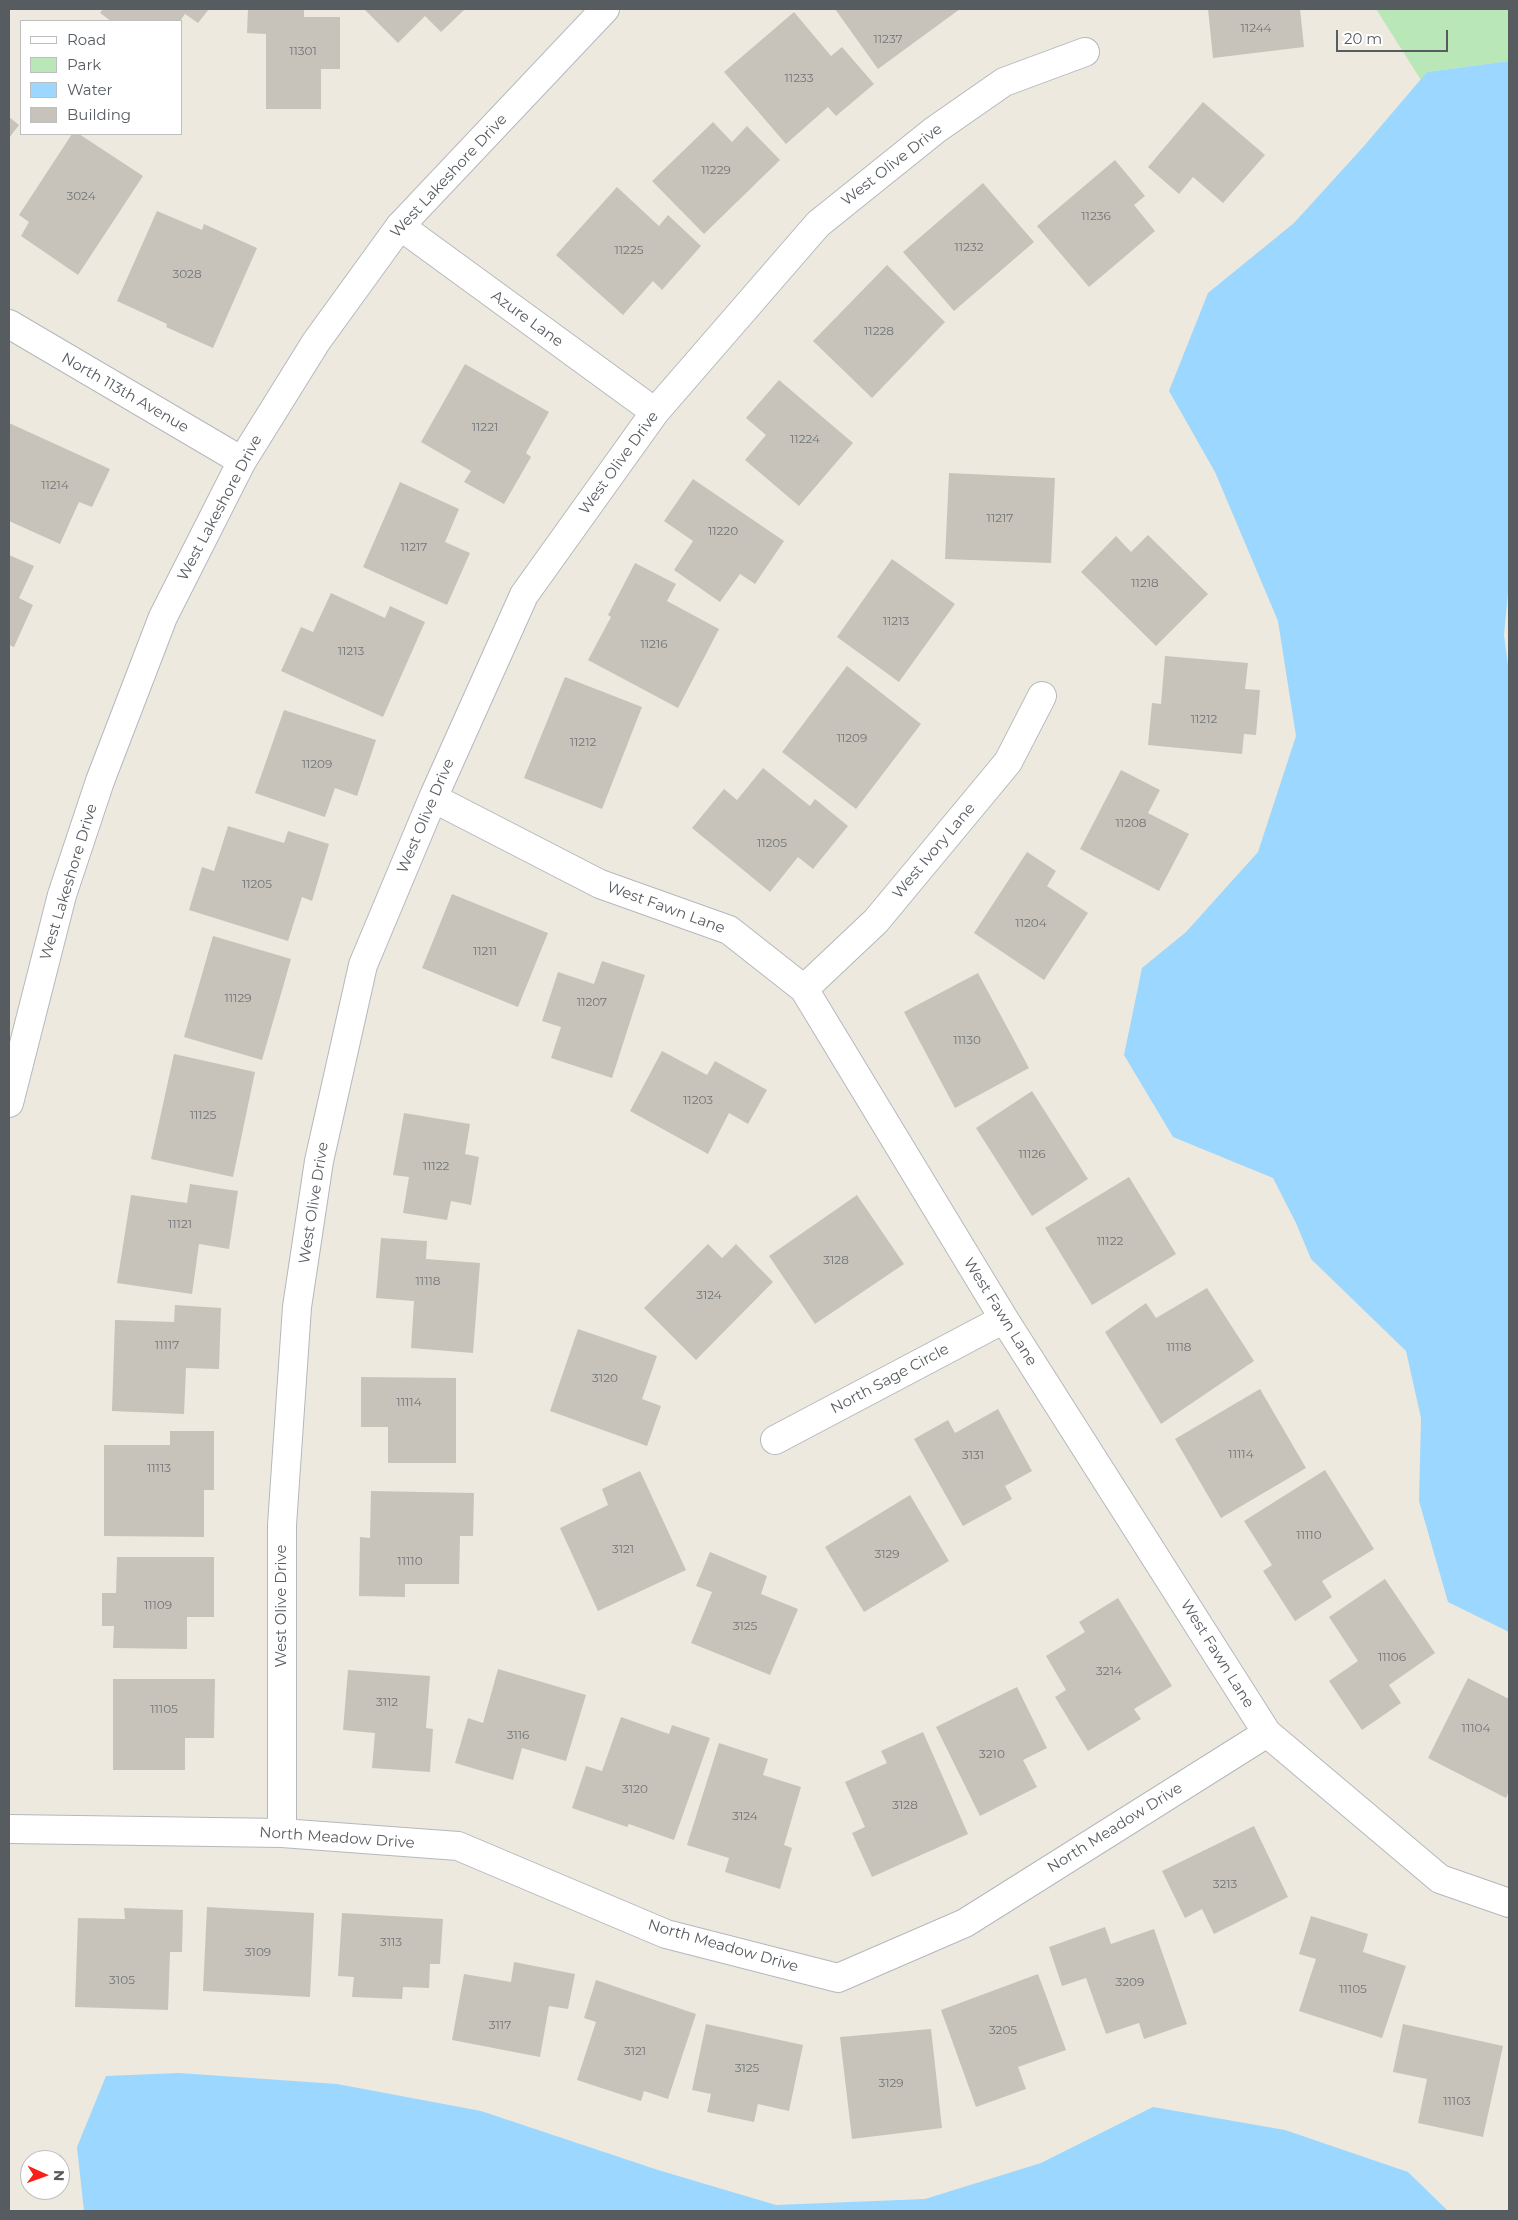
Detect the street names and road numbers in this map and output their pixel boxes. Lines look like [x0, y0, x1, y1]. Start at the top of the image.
street label: West Lakeshore Drive [387, 110, 511, 242]
street label: West Olive Drive [838, 120, 946, 210]
street label: Azure Lane [488, 287, 566, 351]
street label: North 113th Avenue [58, 349, 192, 437]
street label: West Olive Drive [576, 408, 662, 518]
street label: West Lakeshore Drive [174, 432, 266, 584]
street label: West Olive Drive [394, 756, 458, 876]
street label: West Ivory Lane [889, 800, 979, 902]
street label: West Lakeshore Drive [37, 802, 101, 962]
street label: West Fawn Lane [605, 878, 727, 938]
street label: West Olive Drive [295, 1141, 333, 1265]
street label: West Fawn Lane [959, 1255, 1041, 1369]
street label: North Sage Circle [828, 1340, 952, 1418]
street label: West Olive Drive [273, 1544, 291, 1668]
street label: West Fawn Lane [1176, 1597, 1258, 1711]
street label: North Meadow Drive [1044, 1779, 1186, 1877]
street label: North Meadow Drive [259, 1824, 415, 1852]
street label: North Meadow Drive [646, 1916, 800, 1976]

